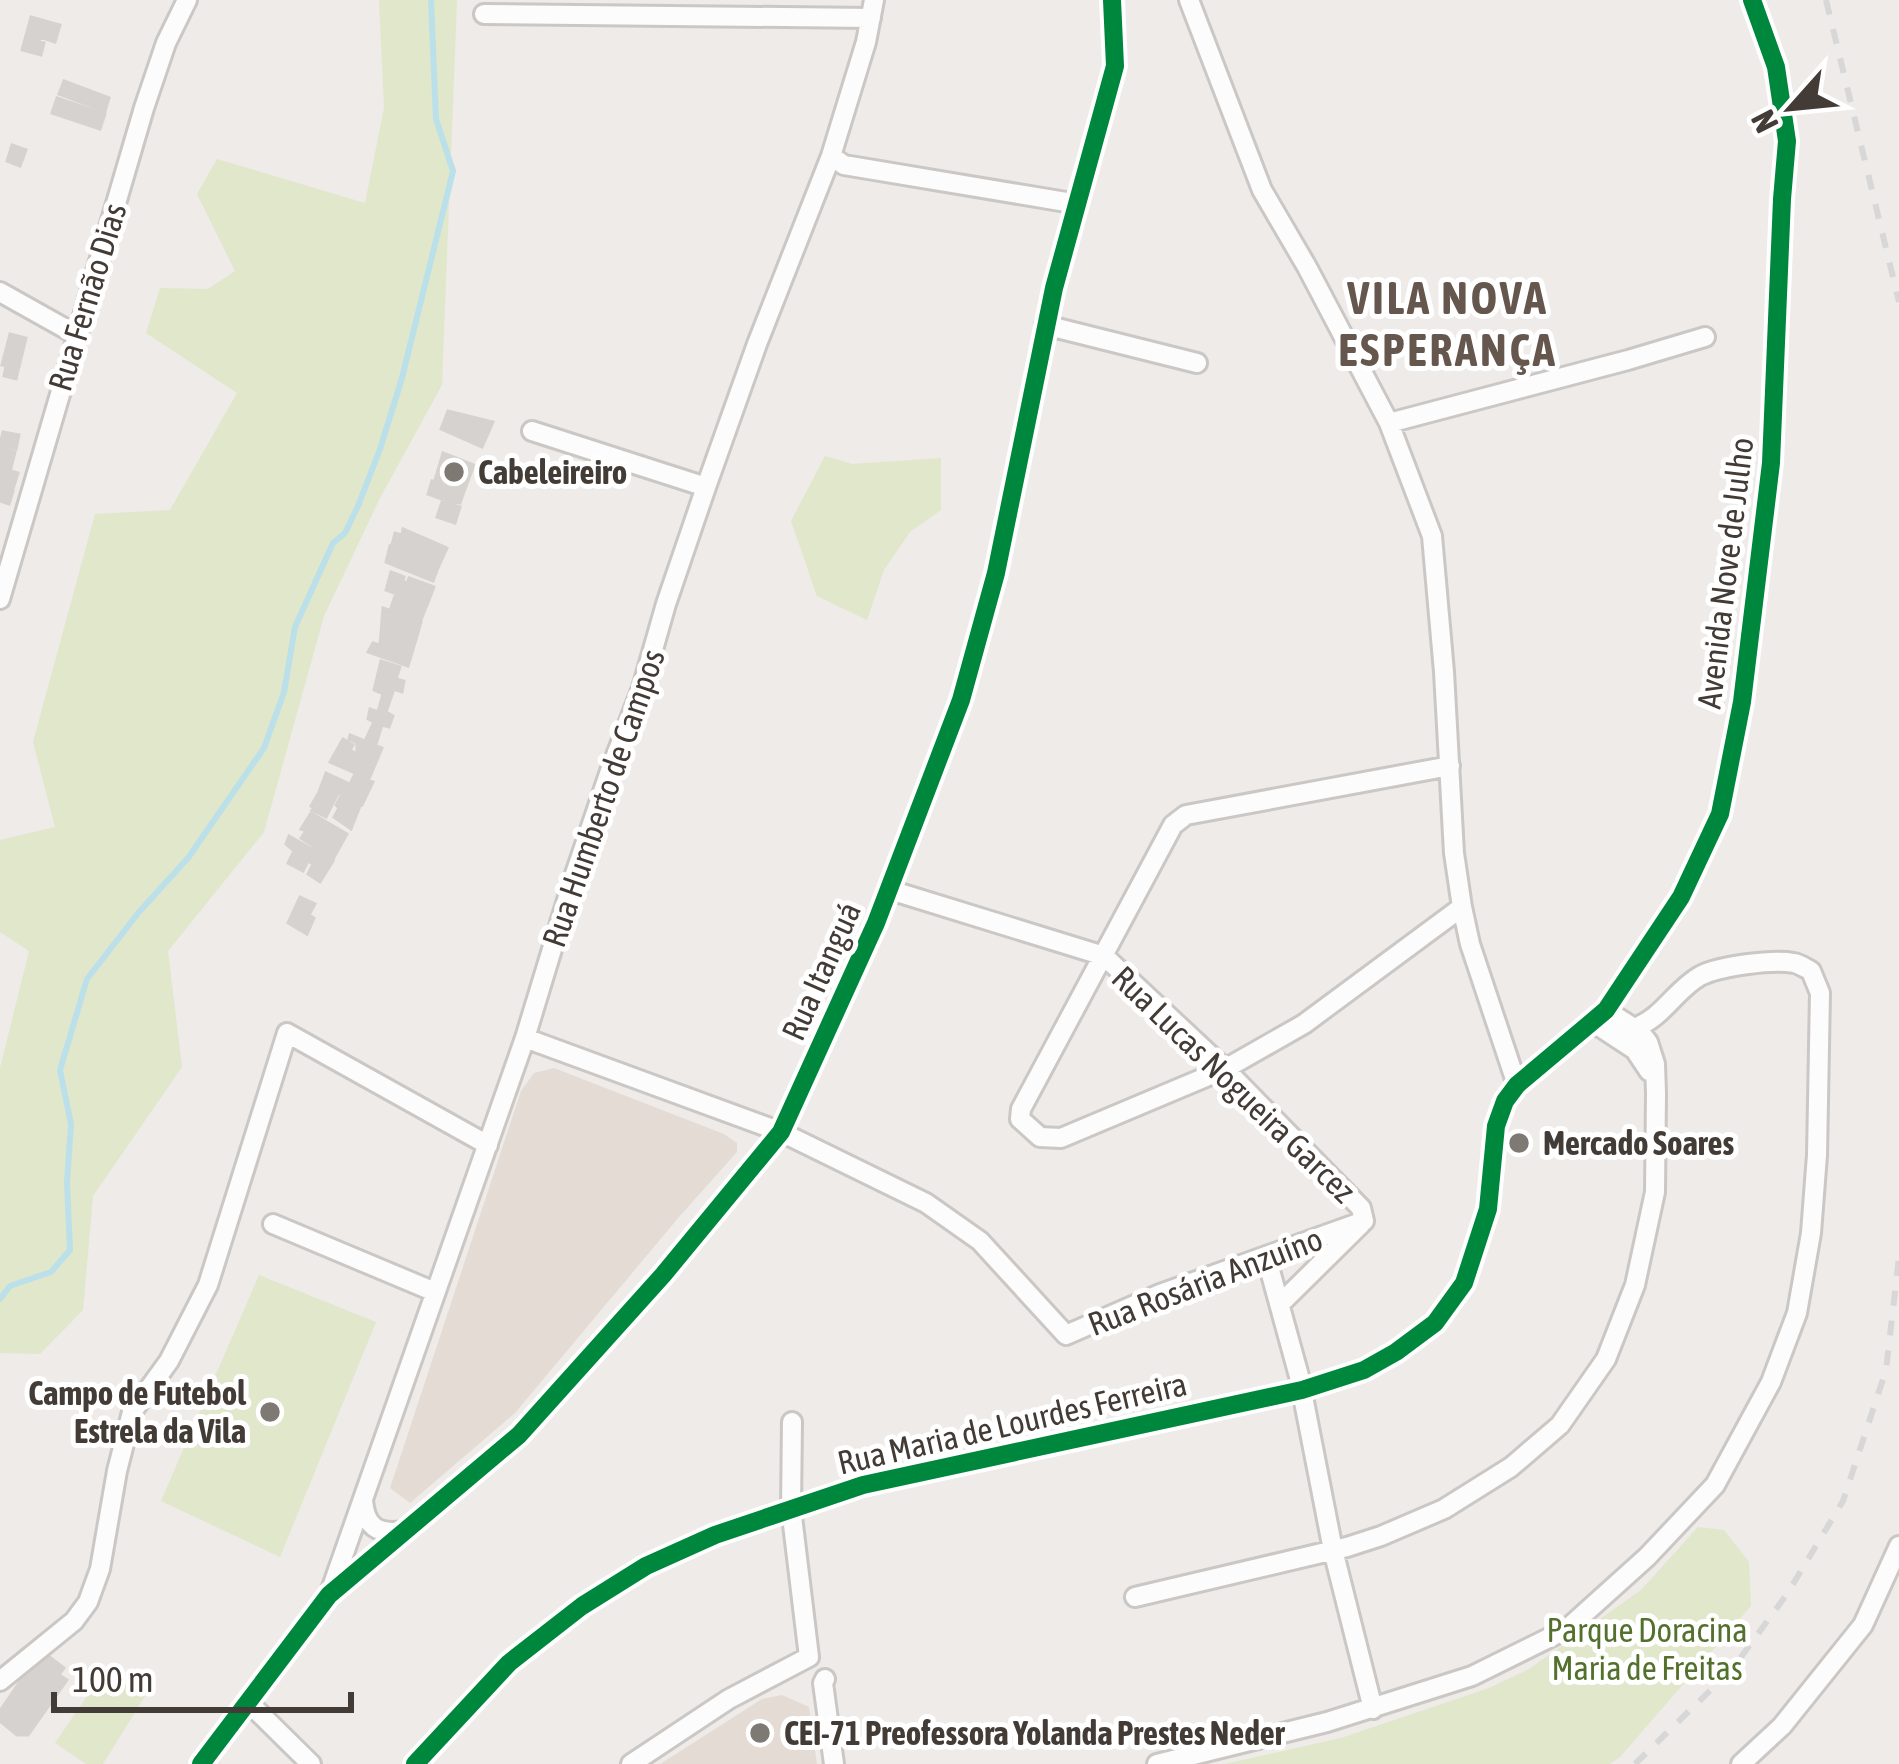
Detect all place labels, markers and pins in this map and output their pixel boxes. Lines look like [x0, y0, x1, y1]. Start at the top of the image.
place label: Cabeleireiro [478, 453, 627, 491]
marker: Cabeleireiro [441, 459, 467, 485]
place label: Mercado Soares [1543, 1124, 1734, 1162]
marker: Mercado Soares [1506, 1130, 1532, 1156]
place label: Campo de Futebol Estrela da Vila [28, 1374, 247, 1450]
marker: Campo de Futebol Estrela da Vila [257, 1399, 283, 1425]
place label: CEI-71 Preofessora Yolanda Prestes Neder [784, 1714, 1286, 1752]
marker: CEI-71 Preofessora Yolanda Prestes Neder [747, 1720, 773, 1746]

